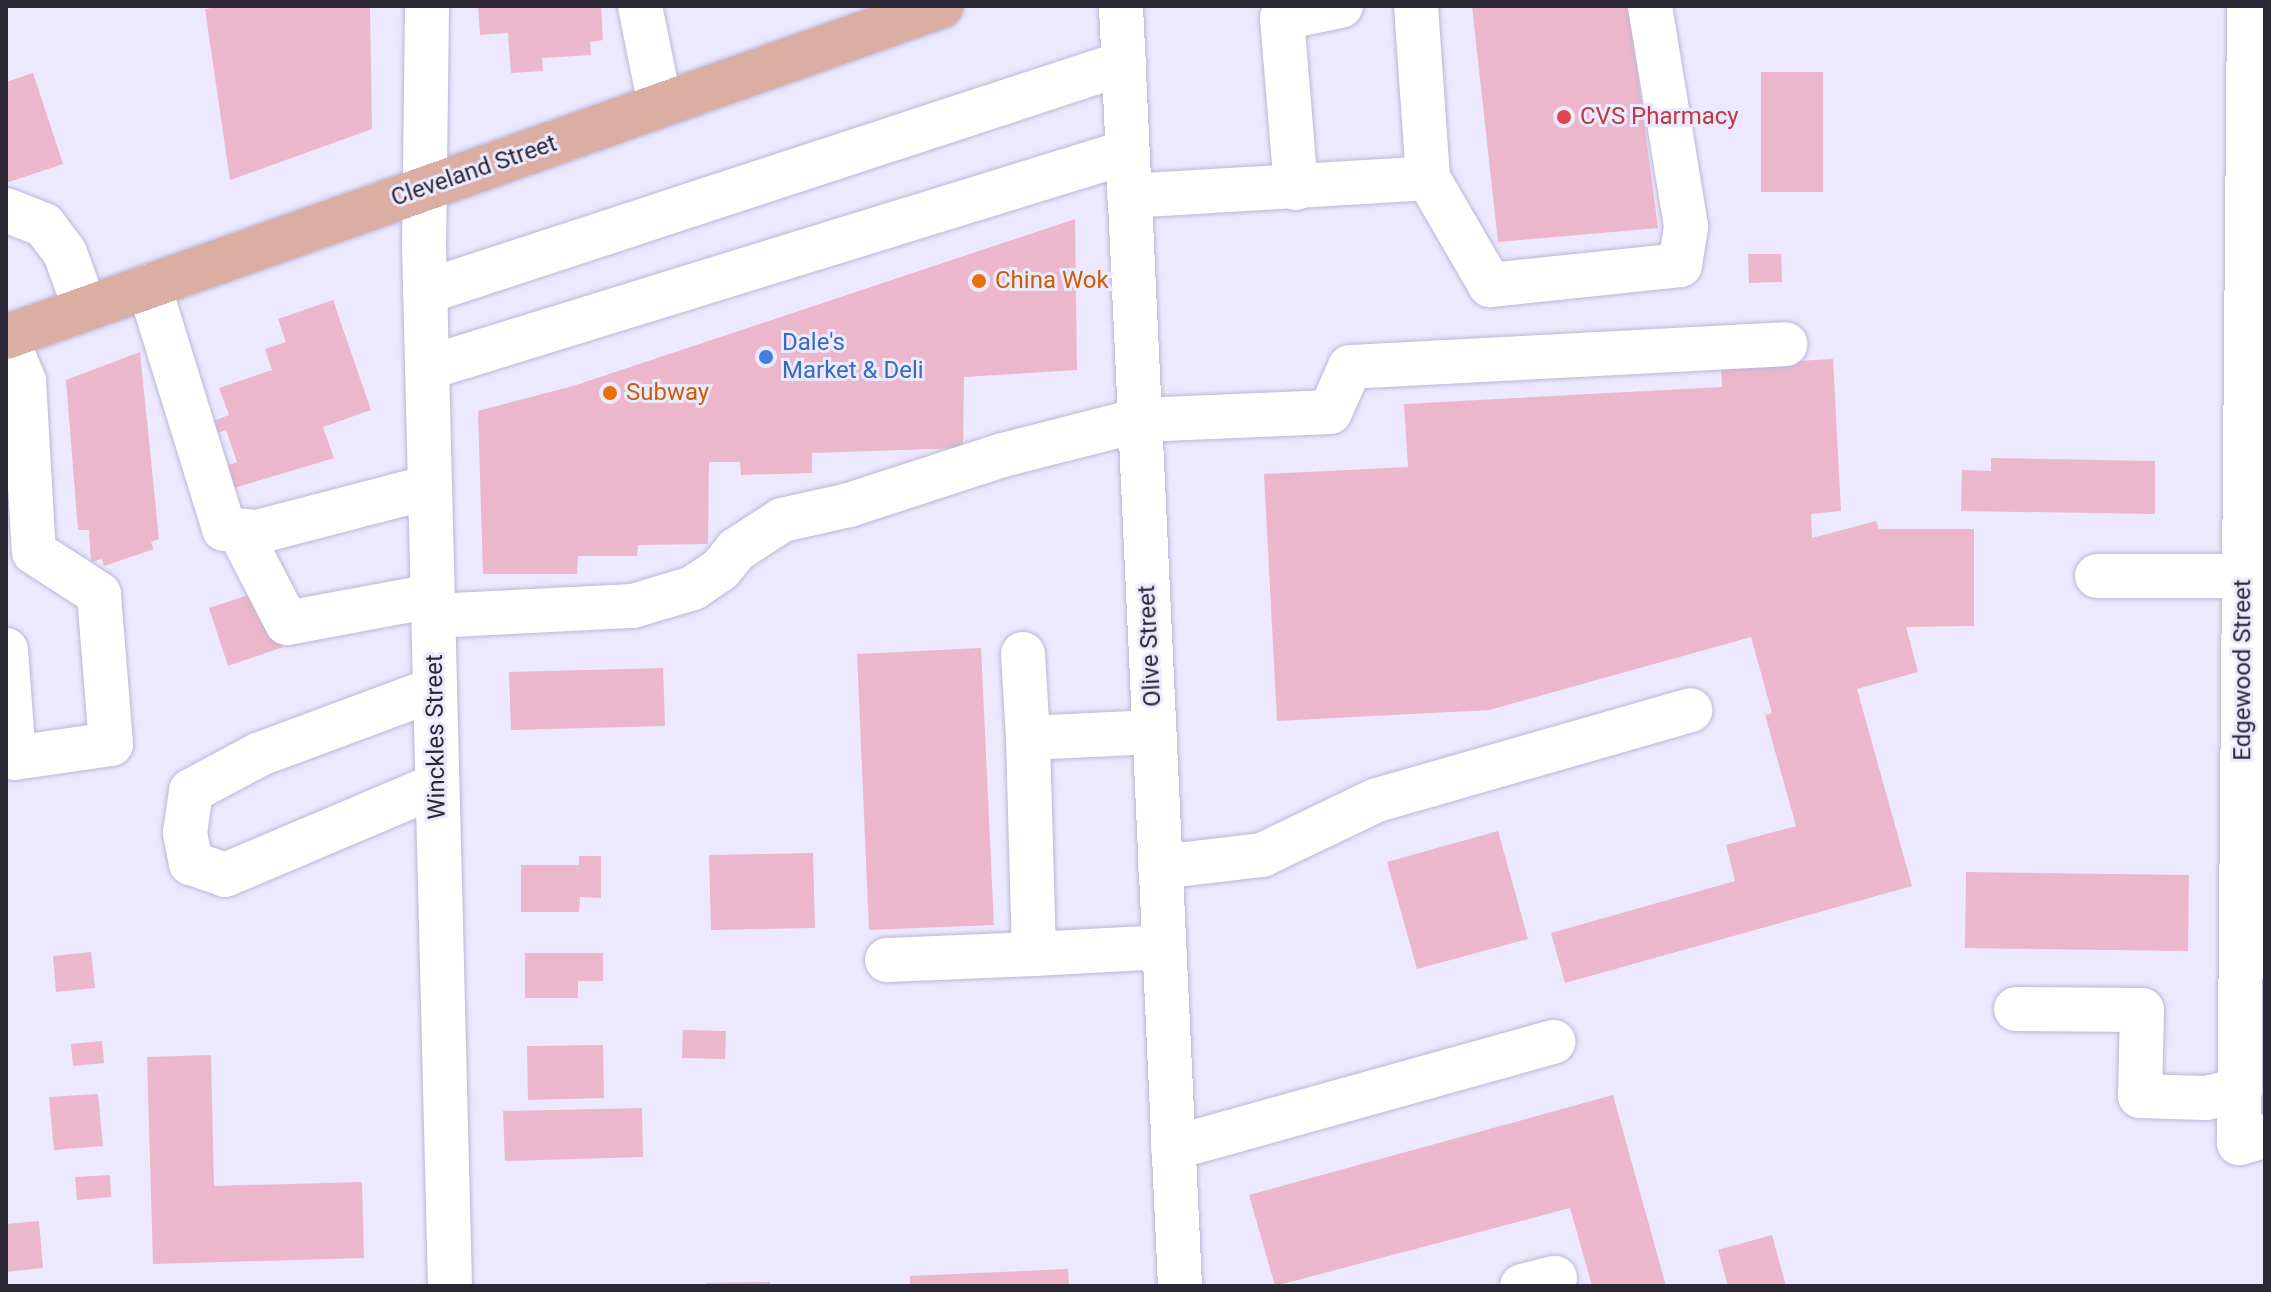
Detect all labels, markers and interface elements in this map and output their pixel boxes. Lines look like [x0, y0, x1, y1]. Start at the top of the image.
place label: CVS Pharmacy [1580, 103, 1739, 131]
marker: CVS Pharmacy [1555, 108, 1573, 126]
street label: Cleveland Street [387, 129, 561, 213]
place label: China Wok [995, 267, 1109, 295]
marker: China Wok [970, 272, 988, 290]
place label: Dale's Market & Deli [782, 329, 924, 385]
marker: Dale's Market & Deli [757, 348, 775, 366]
place label: Subway [626, 379, 709, 407]
marker: Subway [601, 384, 619, 402]
street label: Edgewood Street [2229, 579, 2257, 761]
street label: Olive Street [1132, 585, 1168, 707]
street label: Winckles Street [420, 654, 452, 820]

